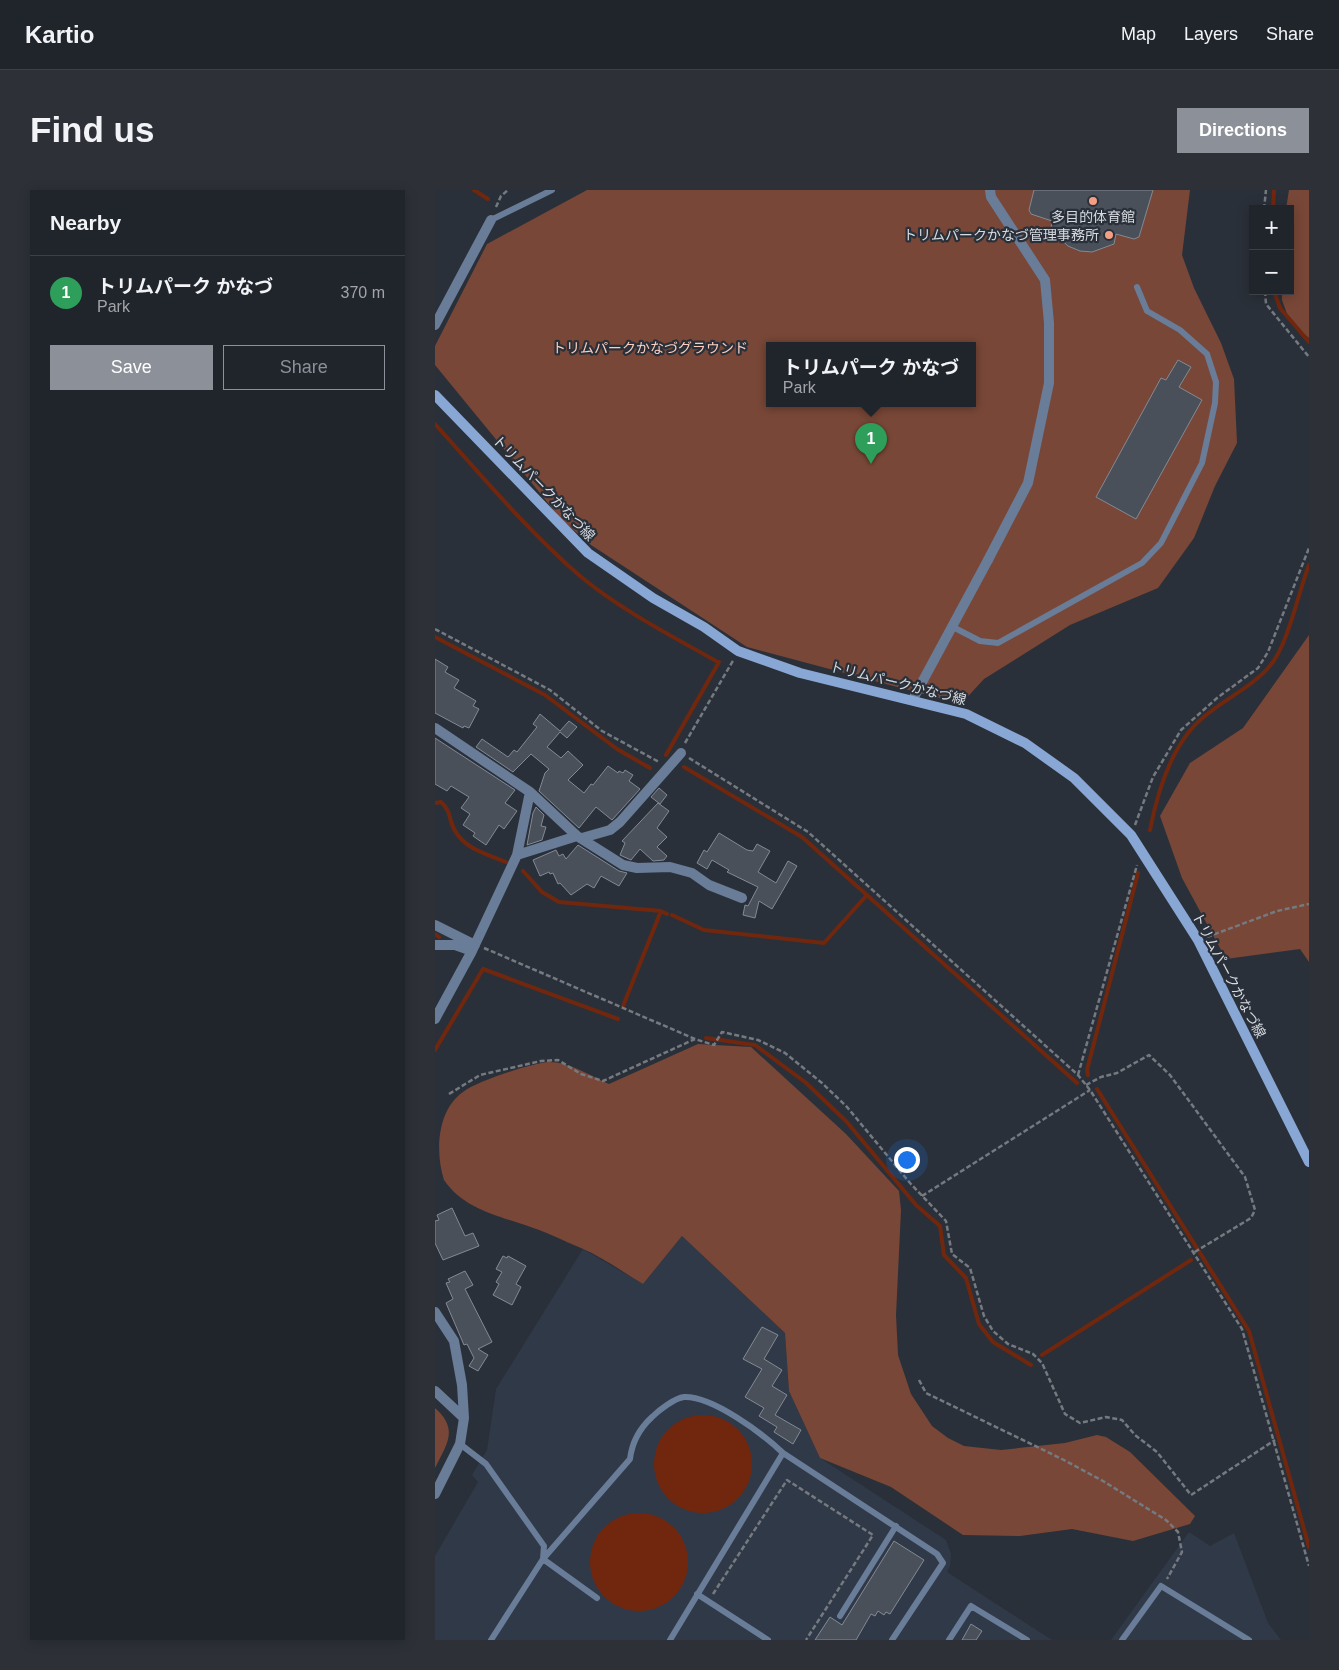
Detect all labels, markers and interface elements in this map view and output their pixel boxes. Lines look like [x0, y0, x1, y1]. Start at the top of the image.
text: Kartio [25, 21, 94, 48]
text: Map [1121, 24, 1156, 44]
text: Layers [1184, 24, 1238, 44]
text: Share [1266, 24, 1314, 44]
button: Directions [1177, 108, 1309, 153]
text: Find us [30, 110, 154, 149]
marker: 多目的体育館 [1087, 195, 1099, 207]
map controls [1249, 205, 1294, 295]
button: + [1249, 205, 1294, 250]
place label: 多目的体育館 [1051, 209, 1135, 225]
text: Nearby [50, 211, 121, 234]
place label: トリムパークかなづ管理事務所 [903, 227, 1099, 243]
marker: トリムパークかなづ管理事務所 [1103, 229, 1115, 241]
button: − [1249, 250, 1294, 295]
text: トリムパーク かなづ [97, 276, 273, 297]
text: 1 [62, 284, 70, 301]
text: 370 m [341, 284, 385, 301]
text: Park [97, 298, 130, 315]
park label: トリムパークかなづグラウンド [552, 340, 748, 356]
popup [766, 342, 976, 407]
button: Save [50, 345, 213, 390]
button: Share [223, 345, 385, 390]
text: トリムパーク かなづ [783, 357, 959, 378]
text: Park [783, 379, 816, 396]
pin: 1 [855, 423, 887, 464]
street label: トリムパークかなづ線 [490, 432, 598, 544]
street label: トリムパークかなづ線 [828, 658, 968, 708]
street label: トリムパークかなづ線 [1189, 909, 1269, 1041]
your location [894, 1147, 920, 1173]

